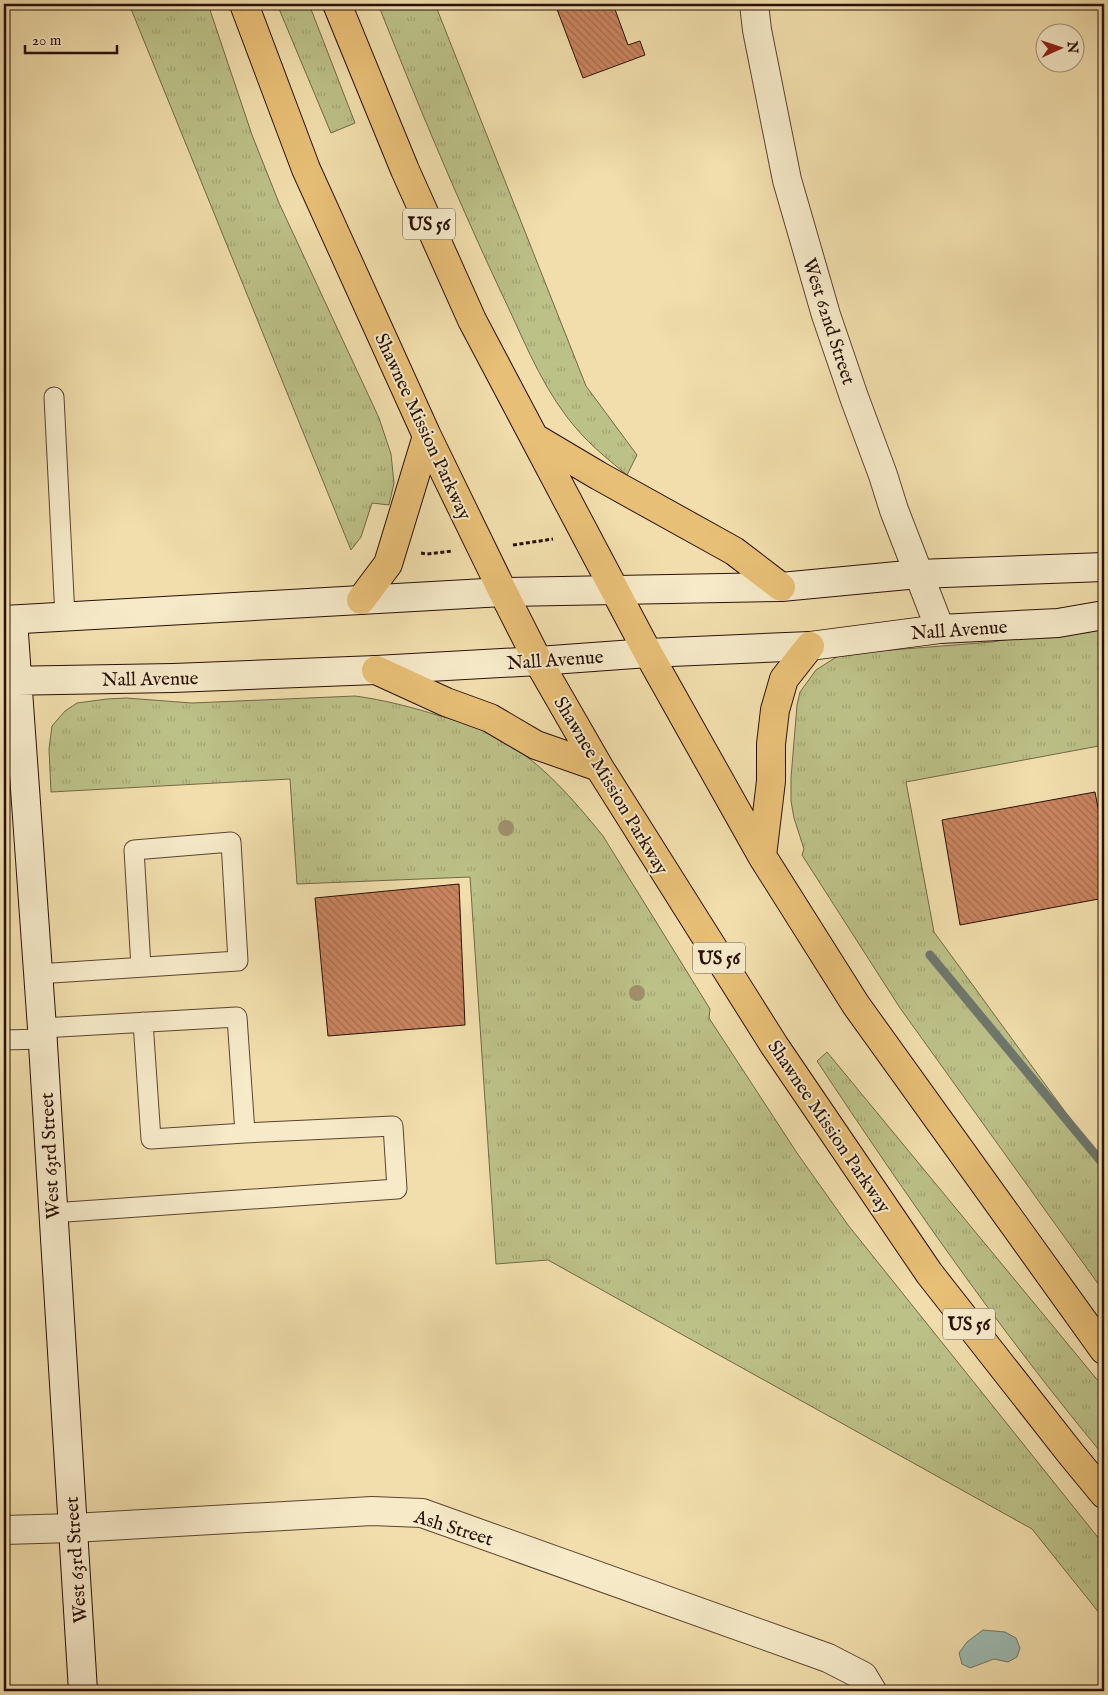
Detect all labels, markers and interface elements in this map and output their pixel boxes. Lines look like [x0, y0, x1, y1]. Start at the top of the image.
scale bar [25, 22, 118, 54]
north arrow [1036, 22, 1086, 72]
text: 20 m [32, 31, 62, 50]
text: N [1063, 40, 1081, 54]
road number: US 56 [403, 208, 455, 240]
street label: West 62nd Street [796, 255, 860, 388]
street label: Shawnee Mission Parkway [368, 330, 476, 525]
street label: Nall Avenue [910, 616, 1008, 646]
street label: Nall Avenue [506, 646, 604, 676]
street label: Nall Avenue [101, 667, 199, 693]
street label: Shawnee Mission Parkway [548, 693, 673, 880]
road number: US 56 [693, 942, 745, 974]
street label: Shawnee Mission Parkway [761, 1036, 896, 1219]
street label: West 63rd Street [36, 1091, 66, 1220]
road number: US 56 [943, 1308, 995, 1340]
street label: West 63rd Street [61, 1495, 93, 1624]
street label: Ash Street [410, 1505, 496, 1552]

